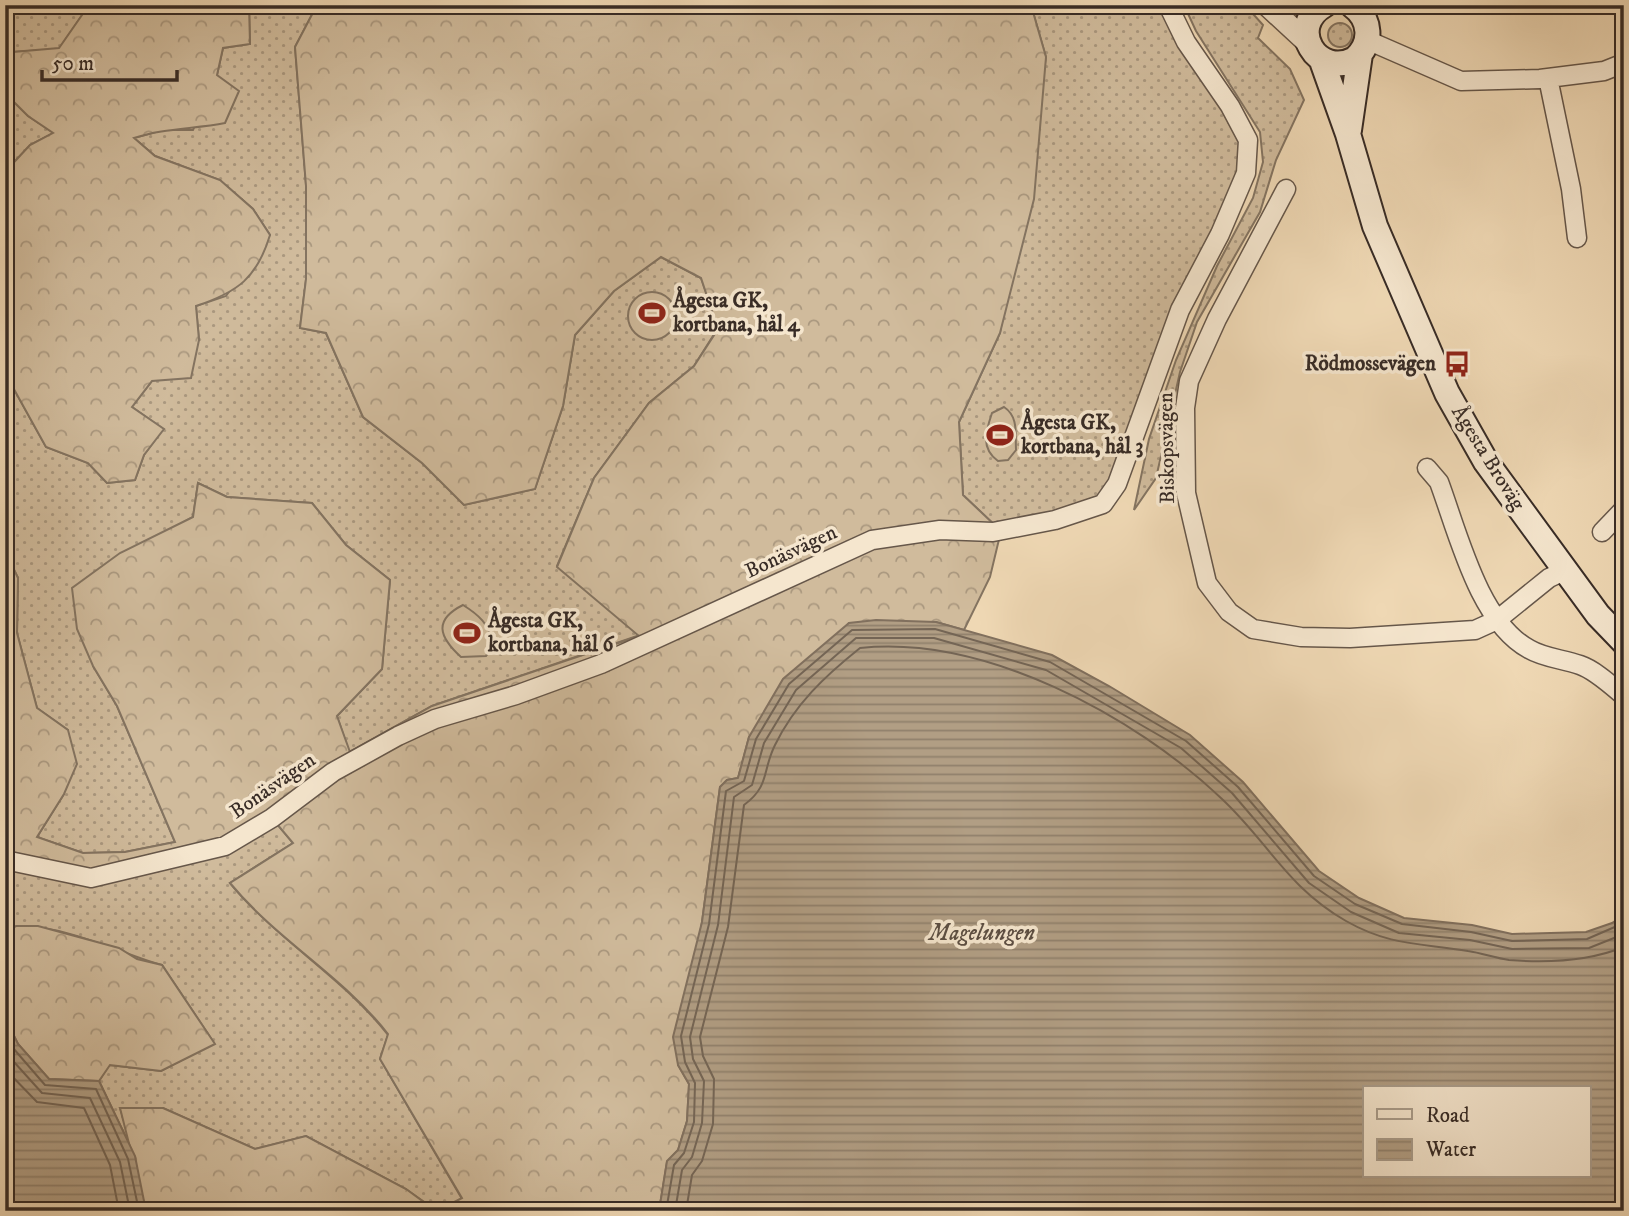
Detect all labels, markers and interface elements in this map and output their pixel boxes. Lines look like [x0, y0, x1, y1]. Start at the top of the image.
scale bar [42, 38, 177, 82]
text: 50 m [52, 51, 94, 77]
place label: Ågesta GK, kortbana, hål 4 [672, 286, 801, 338]
sports icon: Ågesta GK, kortbana, hål 4 [637, 298, 667, 328]
bus stop icon: Rödmossevägen [1442, 349, 1472, 379]
place label: Rödmossevägen [1305, 351, 1437, 377]
street label: Biskopsvägen [1153, 392, 1181, 504]
street label: Ågesta Broväg [1445, 400, 1533, 516]
place label: Ågesta GK, kortbana, hål 3 [1020, 408, 1144, 460]
sports icon: Ågesta GK, kortbana, hål 3 [985, 420, 1015, 450]
street label: Bonäsvägen [741, 519, 841, 585]
place label: Ågesta GK, kortbana, hål 6 [487, 606, 615, 658]
sports icon: Ågesta GK, kortbana, hål 6 [452, 618, 482, 648]
street label: Bonäsvägen [225, 747, 321, 825]
water label: Magelungen [927, 919, 1035, 948]
legend [1363, 1086, 1590, 1178]
text: Road [1426, 1103, 1470, 1129]
text: Water [1425, 1137, 1476, 1163]

